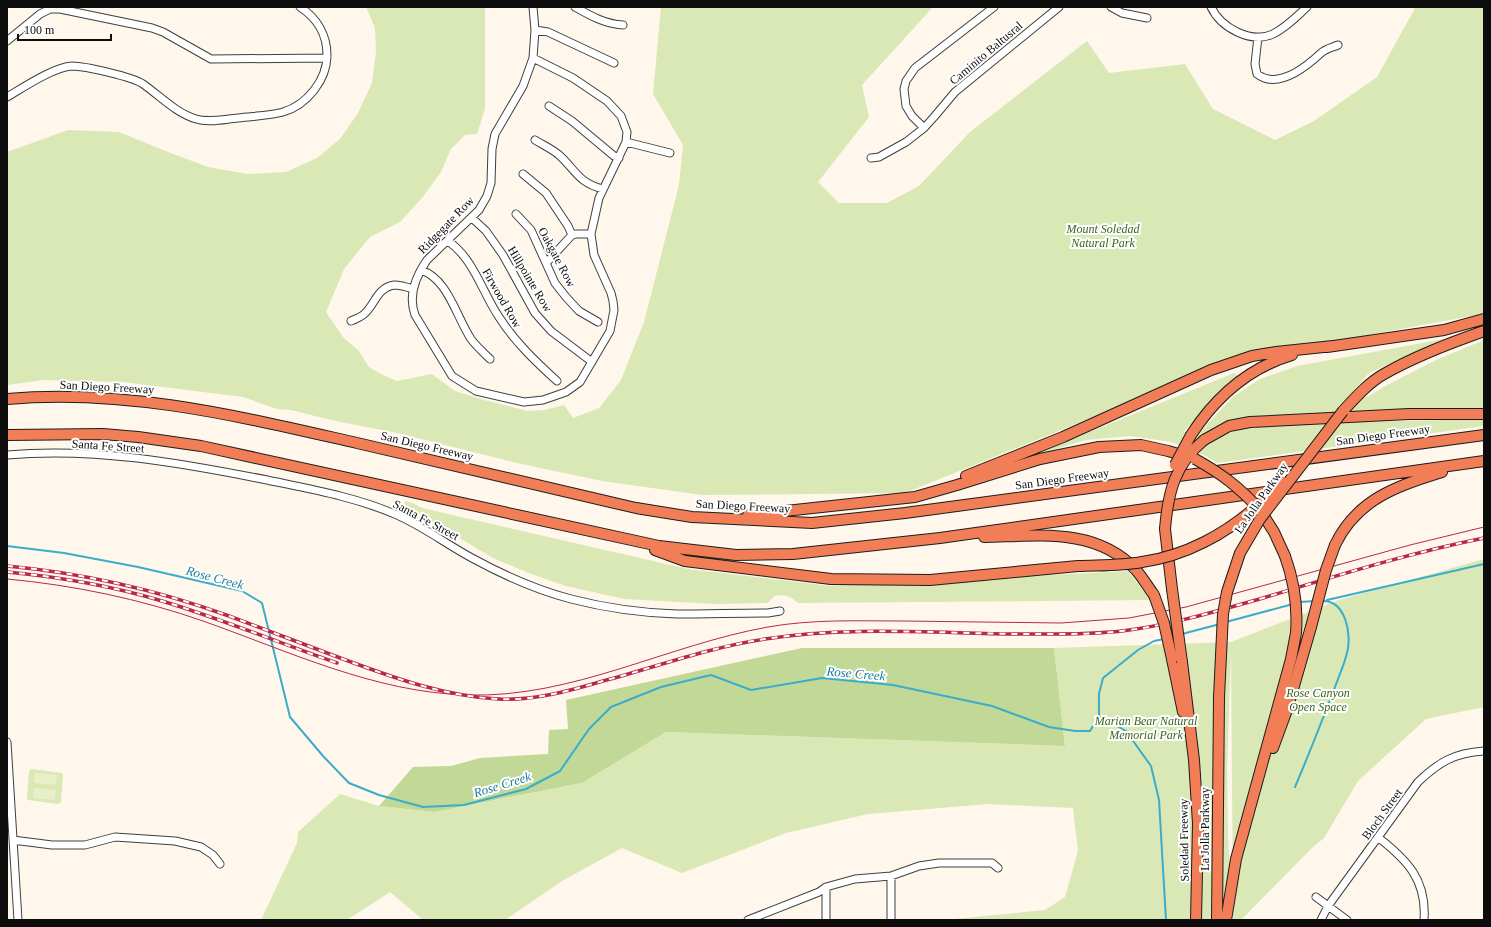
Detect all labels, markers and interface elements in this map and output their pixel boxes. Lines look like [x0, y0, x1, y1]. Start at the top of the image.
scale bar [18, 16, 111, 42]
street label: Caminito Baltusral [947, 18, 1026, 88]
text: 100 m [24, 23, 55, 37]
street label: Ridgegate Row [415, 193, 477, 257]
park label: Mount Soledad Natural Park [1066, 222, 1140, 250]
street label: Oakgate Row [535, 225, 579, 290]
street label: Hillpointe Row [505, 244, 555, 315]
street label: Firwood Row [479, 266, 525, 331]
street label: San Diego Freeway [59, 378, 155, 396]
street label: San Diego Freeway [1335, 421, 1431, 449]
street label: San Diego Freeway [379, 429, 475, 463]
street label: Santa Fe Street [71, 436, 145, 456]
street label: La Jolla Parkway [1231, 460, 1291, 536]
street label: San Diego Freeway [1014, 465, 1110, 493]
street label: Santa Fe Street [391, 497, 462, 544]
street label: San Diego Freeway [695, 497, 791, 515]
water label: Rose Creek [183, 562, 246, 592]
water label: Rose Creek [825, 663, 886, 684]
park label: Rose Canyon Open Space [1285, 686, 1350, 714]
park label: Marian Bear Natural Memorial Park [1094, 714, 1198, 742]
water label: Rose Creek [471, 769, 533, 801]
street label: Bloch Street [1359, 785, 1406, 842]
street label: La Jolla Parkway [1198, 787, 1212, 871]
street label: Soledad Freeway [1176, 798, 1192, 882]

